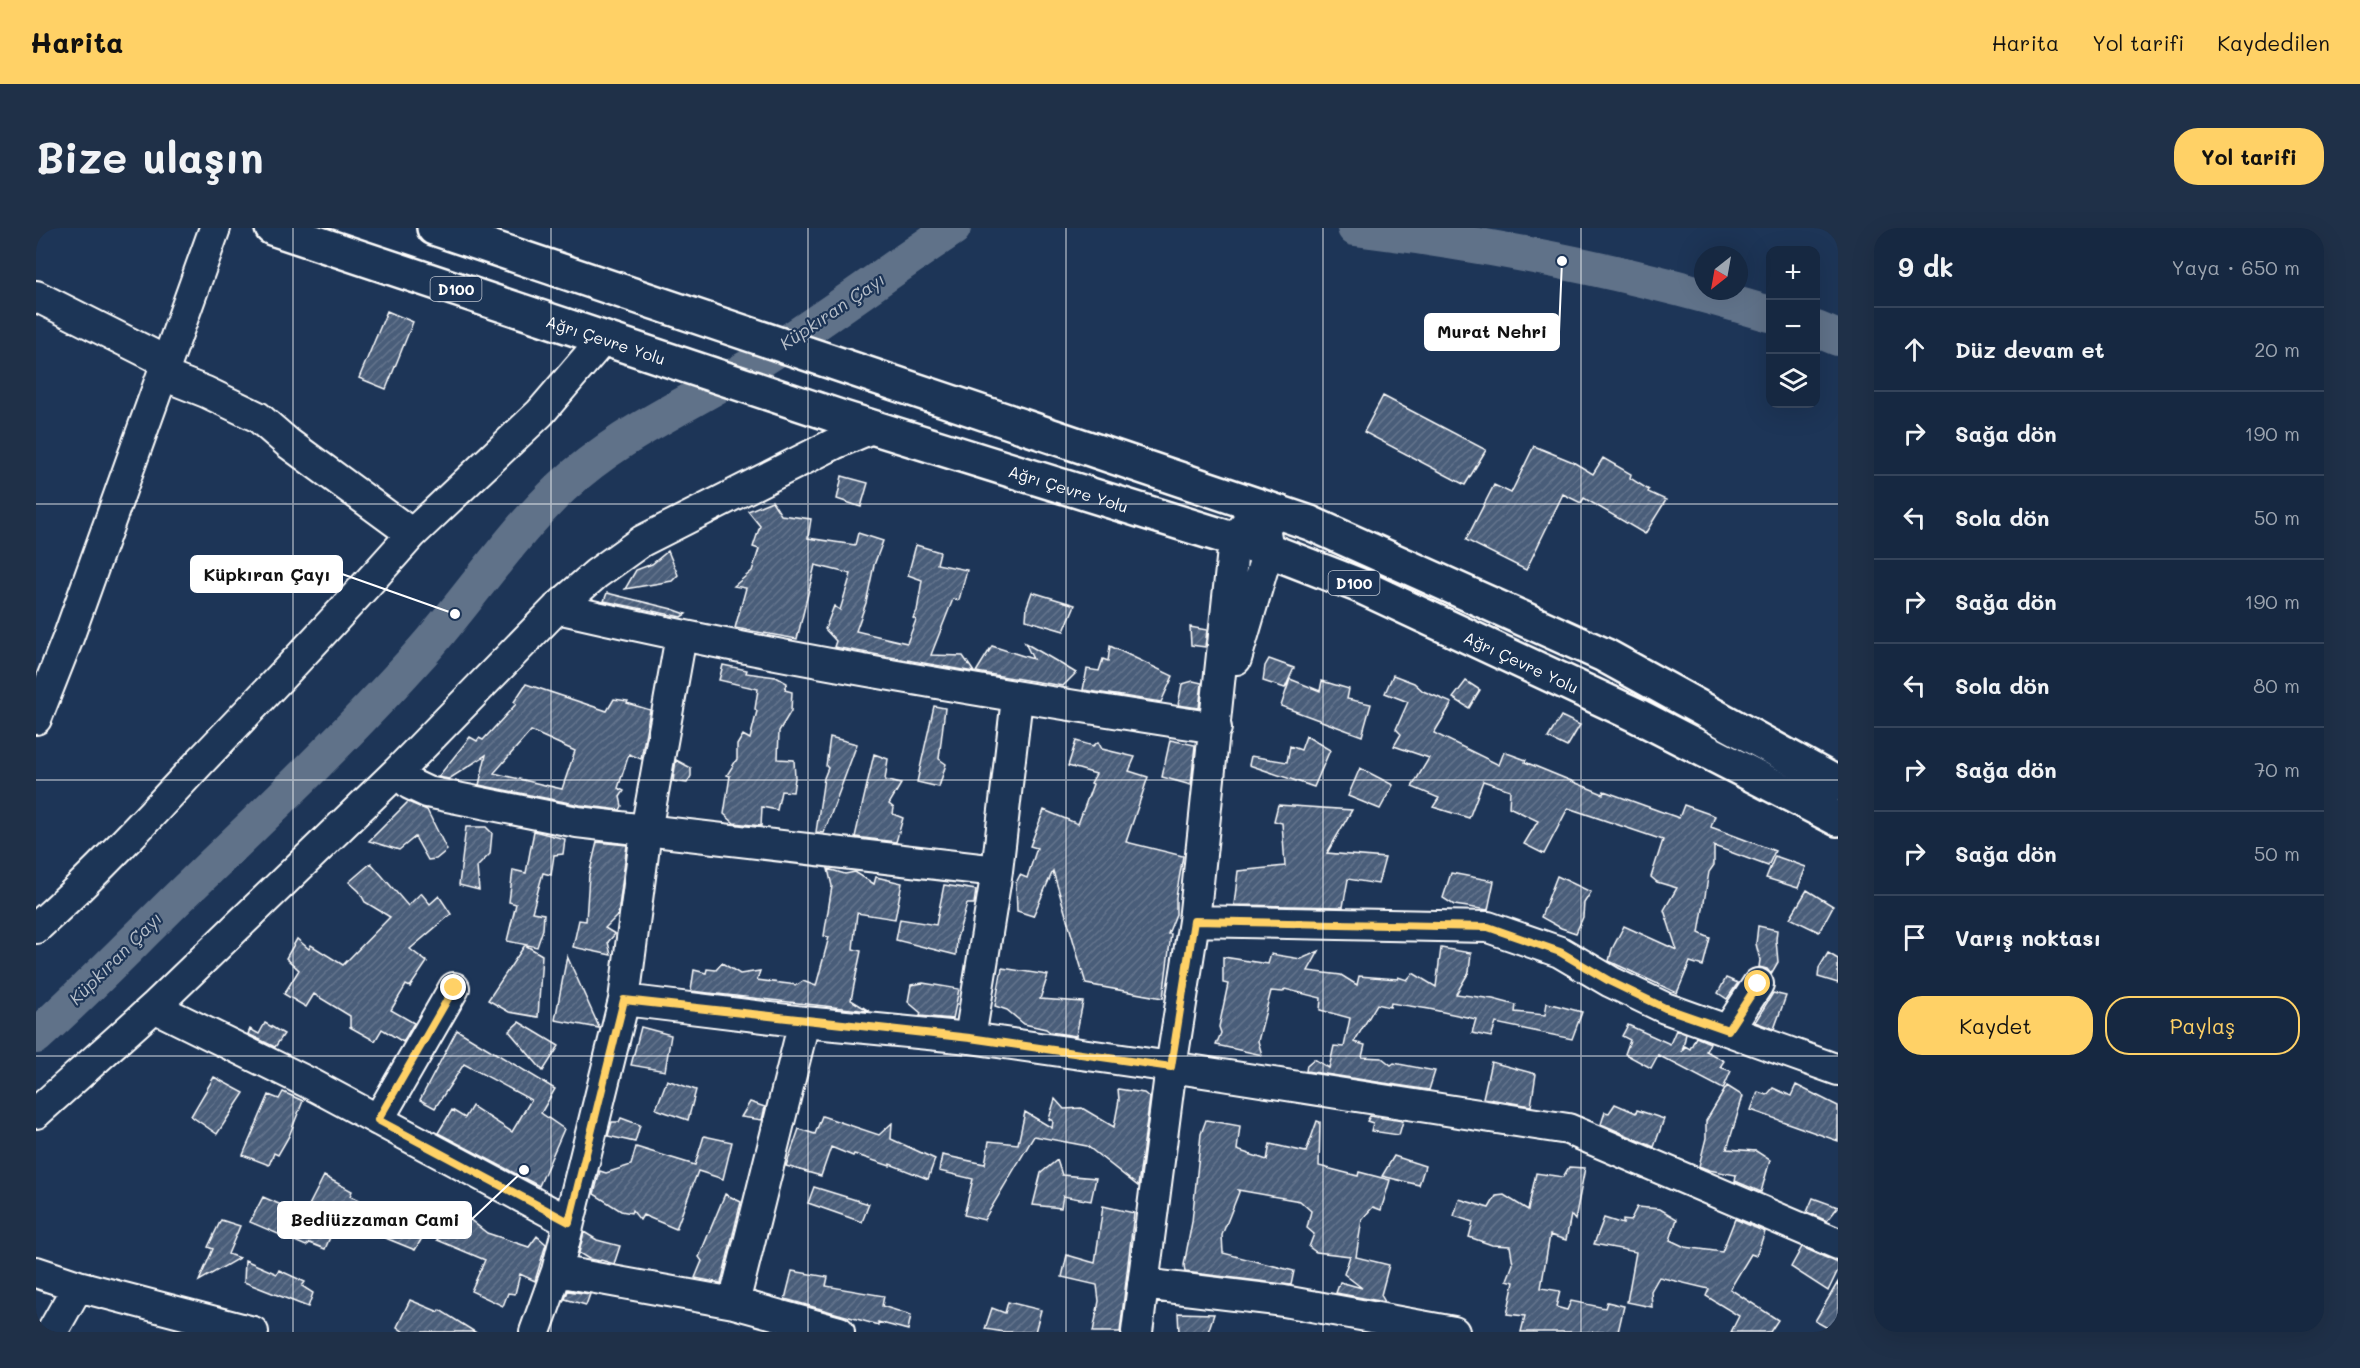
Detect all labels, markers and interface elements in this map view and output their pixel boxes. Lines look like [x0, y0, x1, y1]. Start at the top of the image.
text: Harita [30, 24, 123, 60]
text: Harita [1992, 29, 2059, 56]
text: Yol tarifi [2092, 29, 2184, 56]
text: Kaydedilen [2217, 29, 2330, 56]
button: Yol tarifi [2174, 128, 2324, 185]
text: Bize ulaşın [36, 129, 264, 184]
north arrow [1694, 246, 1748, 300]
map controls [1766, 246, 1820, 408]
button: + [1766, 246, 1820, 300]
text: 9 dk [1898, 250, 1953, 284]
text: Yaya · 650 m [2172, 254, 2300, 280]
water label: Küpkıran Çayı [775, 267, 889, 355]
road number: D100 [430, 277, 482, 301]
button: − [1766, 300, 1820, 354]
street label: Ağrı Çevre Yolu [544, 310, 668, 369]
callout: Murat Nehri [1425, 314, 1559, 350]
text: Murat Nehri [1437, 319, 1547, 343]
icon: ahead [1898, 333, 1931, 366]
text: Düz devam et [1955, 335, 2104, 364]
text: 20 m [2254, 336, 2300, 362]
button: layers [1766, 354, 1820, 408]
icon: right [1898, 417, 1931, 450]
text: Sağa dön [1955, 419, 2057, 448]
text: 190 m [2245, 420, 2300, 446]
street label: Ağrı Çevre Yolu [1006, 460, 1131, 517]
icon: left [1898, 501, 1931, 534]
text: Sola dön [1955, 503, 2049, 532]
text: 50 m [2254, 504, 2300, 530]
callout: Küpkıran Çayı [191, 556, 342, 592]
text: Küpkıran Çayı [203, 562, 331, 586]
road number: D100 [1328, 571, 1380, 595]
icon: right [1898, 585, 1931, 618]
text: Sağa dön [1955, 587, 2057, 616]
text: 190 m [2245, 588, 2300, 614]
street label: Ağrı Çevre Yolu [1461, 626, 1582, 697]
icon: left [1898, 669, 1931, 702]
text: Sola dön [1955, 671, 2049, 700]
text: 80 m [2253, 672, 2300, 698]
icon: right [1898, 753, 1931, 786]
text: Sağa dön [1955, 755, 2057, 784]
text: 70 m [2254, 756, 2300, 782]
icon: right [1898, 837, 1931, 870]
text: Sağa dön [1955, 839, 2057, 868]
text: 50 m [2254, 840, 2300, 866]
water label: Küpkıran Çayı [63, 906, 167, 1010]
icon: arrive [1898, 921, 1931, 954]
text: Varış noktası [1955, 923, 2101, 952]
route start [1744, 970, 1770, 996]
route end [440, 974, 466, 1000]
button: Kaydet [1898, 996, 2093, 1055]
button: Paylaş [2105, 996, 2300, 1055]
callout: Bediüzzaman Cami [278, 1202, 471, 1238]
text: Bediüzzaman Cami [291, 1207, 459, 1231]

